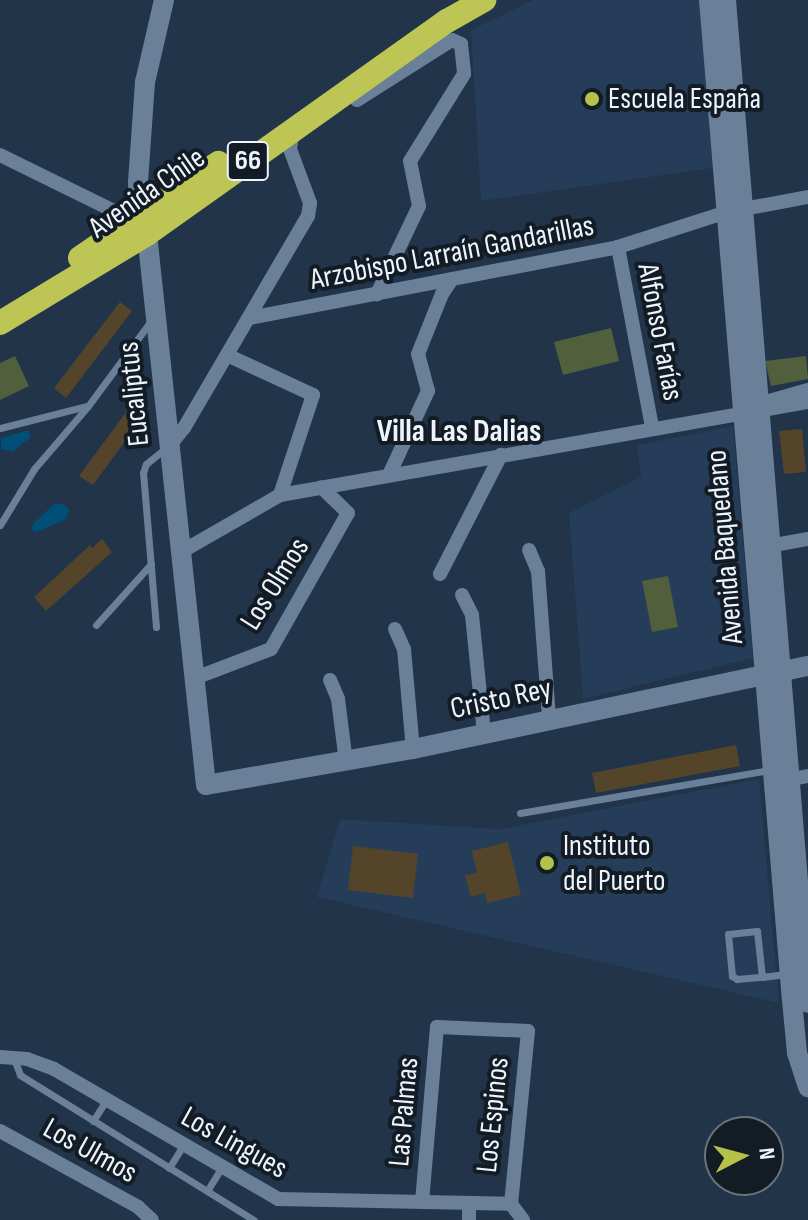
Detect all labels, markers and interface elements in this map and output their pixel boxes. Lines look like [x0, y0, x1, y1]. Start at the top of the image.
place label: Escuela España [608, 81, 761, 117]
marker: Escuela España [583, 90, 601, 108]
road number: 66 [226, 137, 270, 185]
street label: Avenida Chile [82, 140, 212, 246]
street label: Arzobispo Larraín Gandarillas [307, 208, 597, 298]
street label: Alfonso Farías [629, 260, 691, 404]
street label: Eucaliptus [111, 340, 157, 448]
district label: Villa Las Dalias [377, 413, 541, 451]
street label: Avenida Baquedano [699, 449, 751, 645]
street label: Los Olmos [233, 531, 317, 637]
street label: Cristo Rey [447, 671, 555, 727]
place label: Instituto del Puerto [563, 828, 666, 898]
marker: Instituto del Puerto [538, 854, 556, 872]
street label: Los Espinos [469, 1055, 517, 1175]
street label: Las Palmas [381, 1056, 427, 1168]
street label: Los Lingues [175, 1099, 293, 1187]
street label: Los Ulmos [37, 1111, 143, 1191]
north arrow [704, 1116, 784, 1196]
text: N [752, 1146, 780, 1161]

